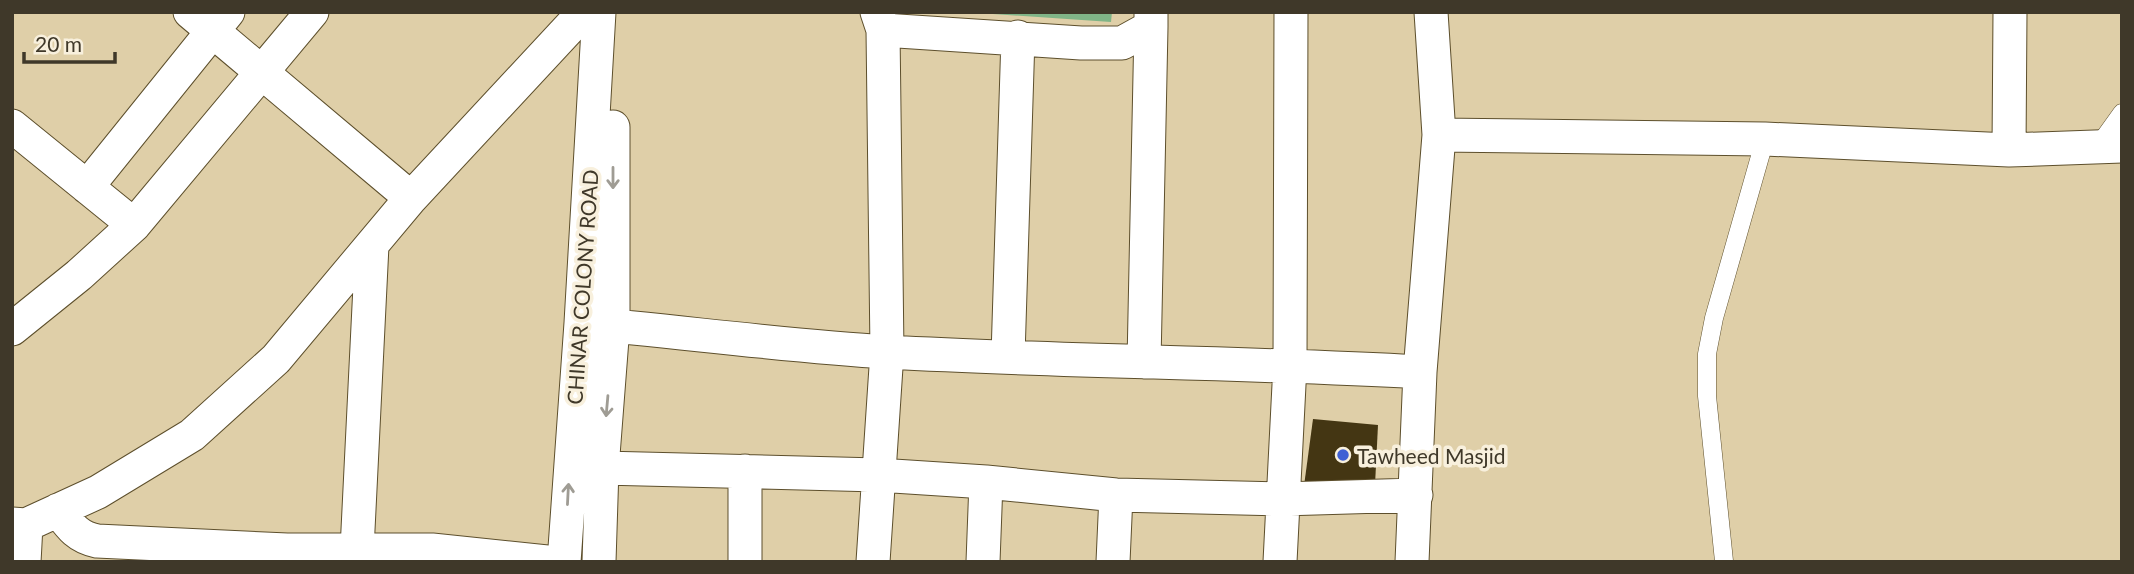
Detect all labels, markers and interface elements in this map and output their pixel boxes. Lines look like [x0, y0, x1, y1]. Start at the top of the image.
scale bar [24, 21, 116, 65]
text: 20 m [35, 31, 82, 56]
one-way arrow [606, 167, 620, 190]
street label: CHINAR COLONY ROAD [561, 169, 603, 405]
one-way arrow [600, 394, 613, 417]
place label: Tawheed Masjid [1357, 443, 1505, 468]
marker: Tawheed Masjid [1335, 447, 1351, 463]
one-way arrow [562, 482, 575, 505]

